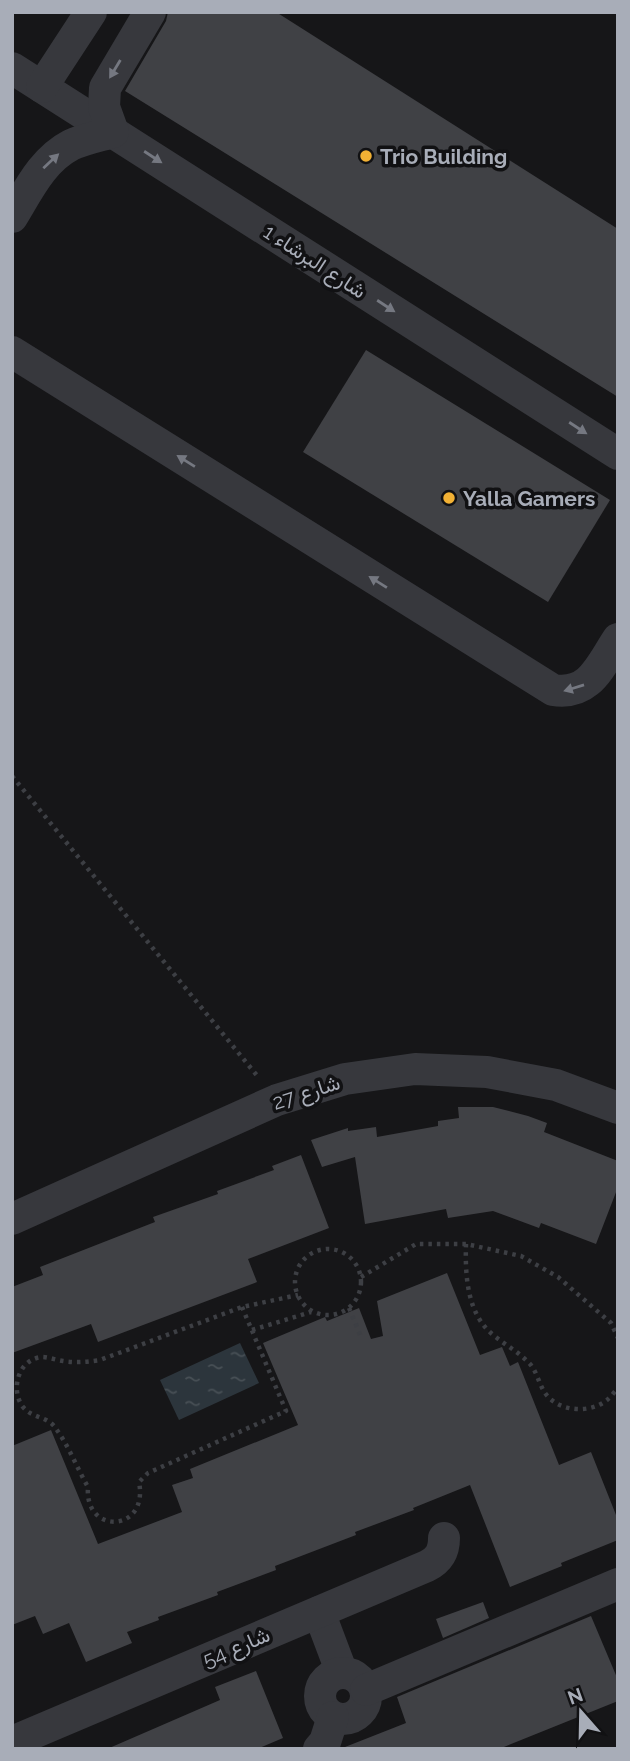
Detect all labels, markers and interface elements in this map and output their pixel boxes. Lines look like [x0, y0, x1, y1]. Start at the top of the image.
one-way arrow [109, 60, 122, 79]
place label: Trio Building [380, 144, 507, 169]
marker: Trio Building [358, 148, 374, 164]
one-way arrow [143, 150, 162, 163]
one-way arrow [42, 153, 59, 169]
street label: شارع البرشاء 1 [258, 219, 371, 305]
one-way arrow [376, 299, 396, 312]
one-way arrow [568, 421, 587, 434]
one-way arrow [176, 454, 195, 467]
place label: Yalla Gamers [463, 486, 595, 511]
marker: Yalla Gamers [441, 490, 457, 506]
one-way arrow [369, 575, 388, 588]
one-way arrow [564, 684, 585, 694]
street label: شارع 27 [269, 1069, 344, 1117]
street label: شارع 54 [199, 1622, 274, 1674]
north arrow [546, 1677, 616, 1747]
text: N [565, 1683, 586, 1709]

